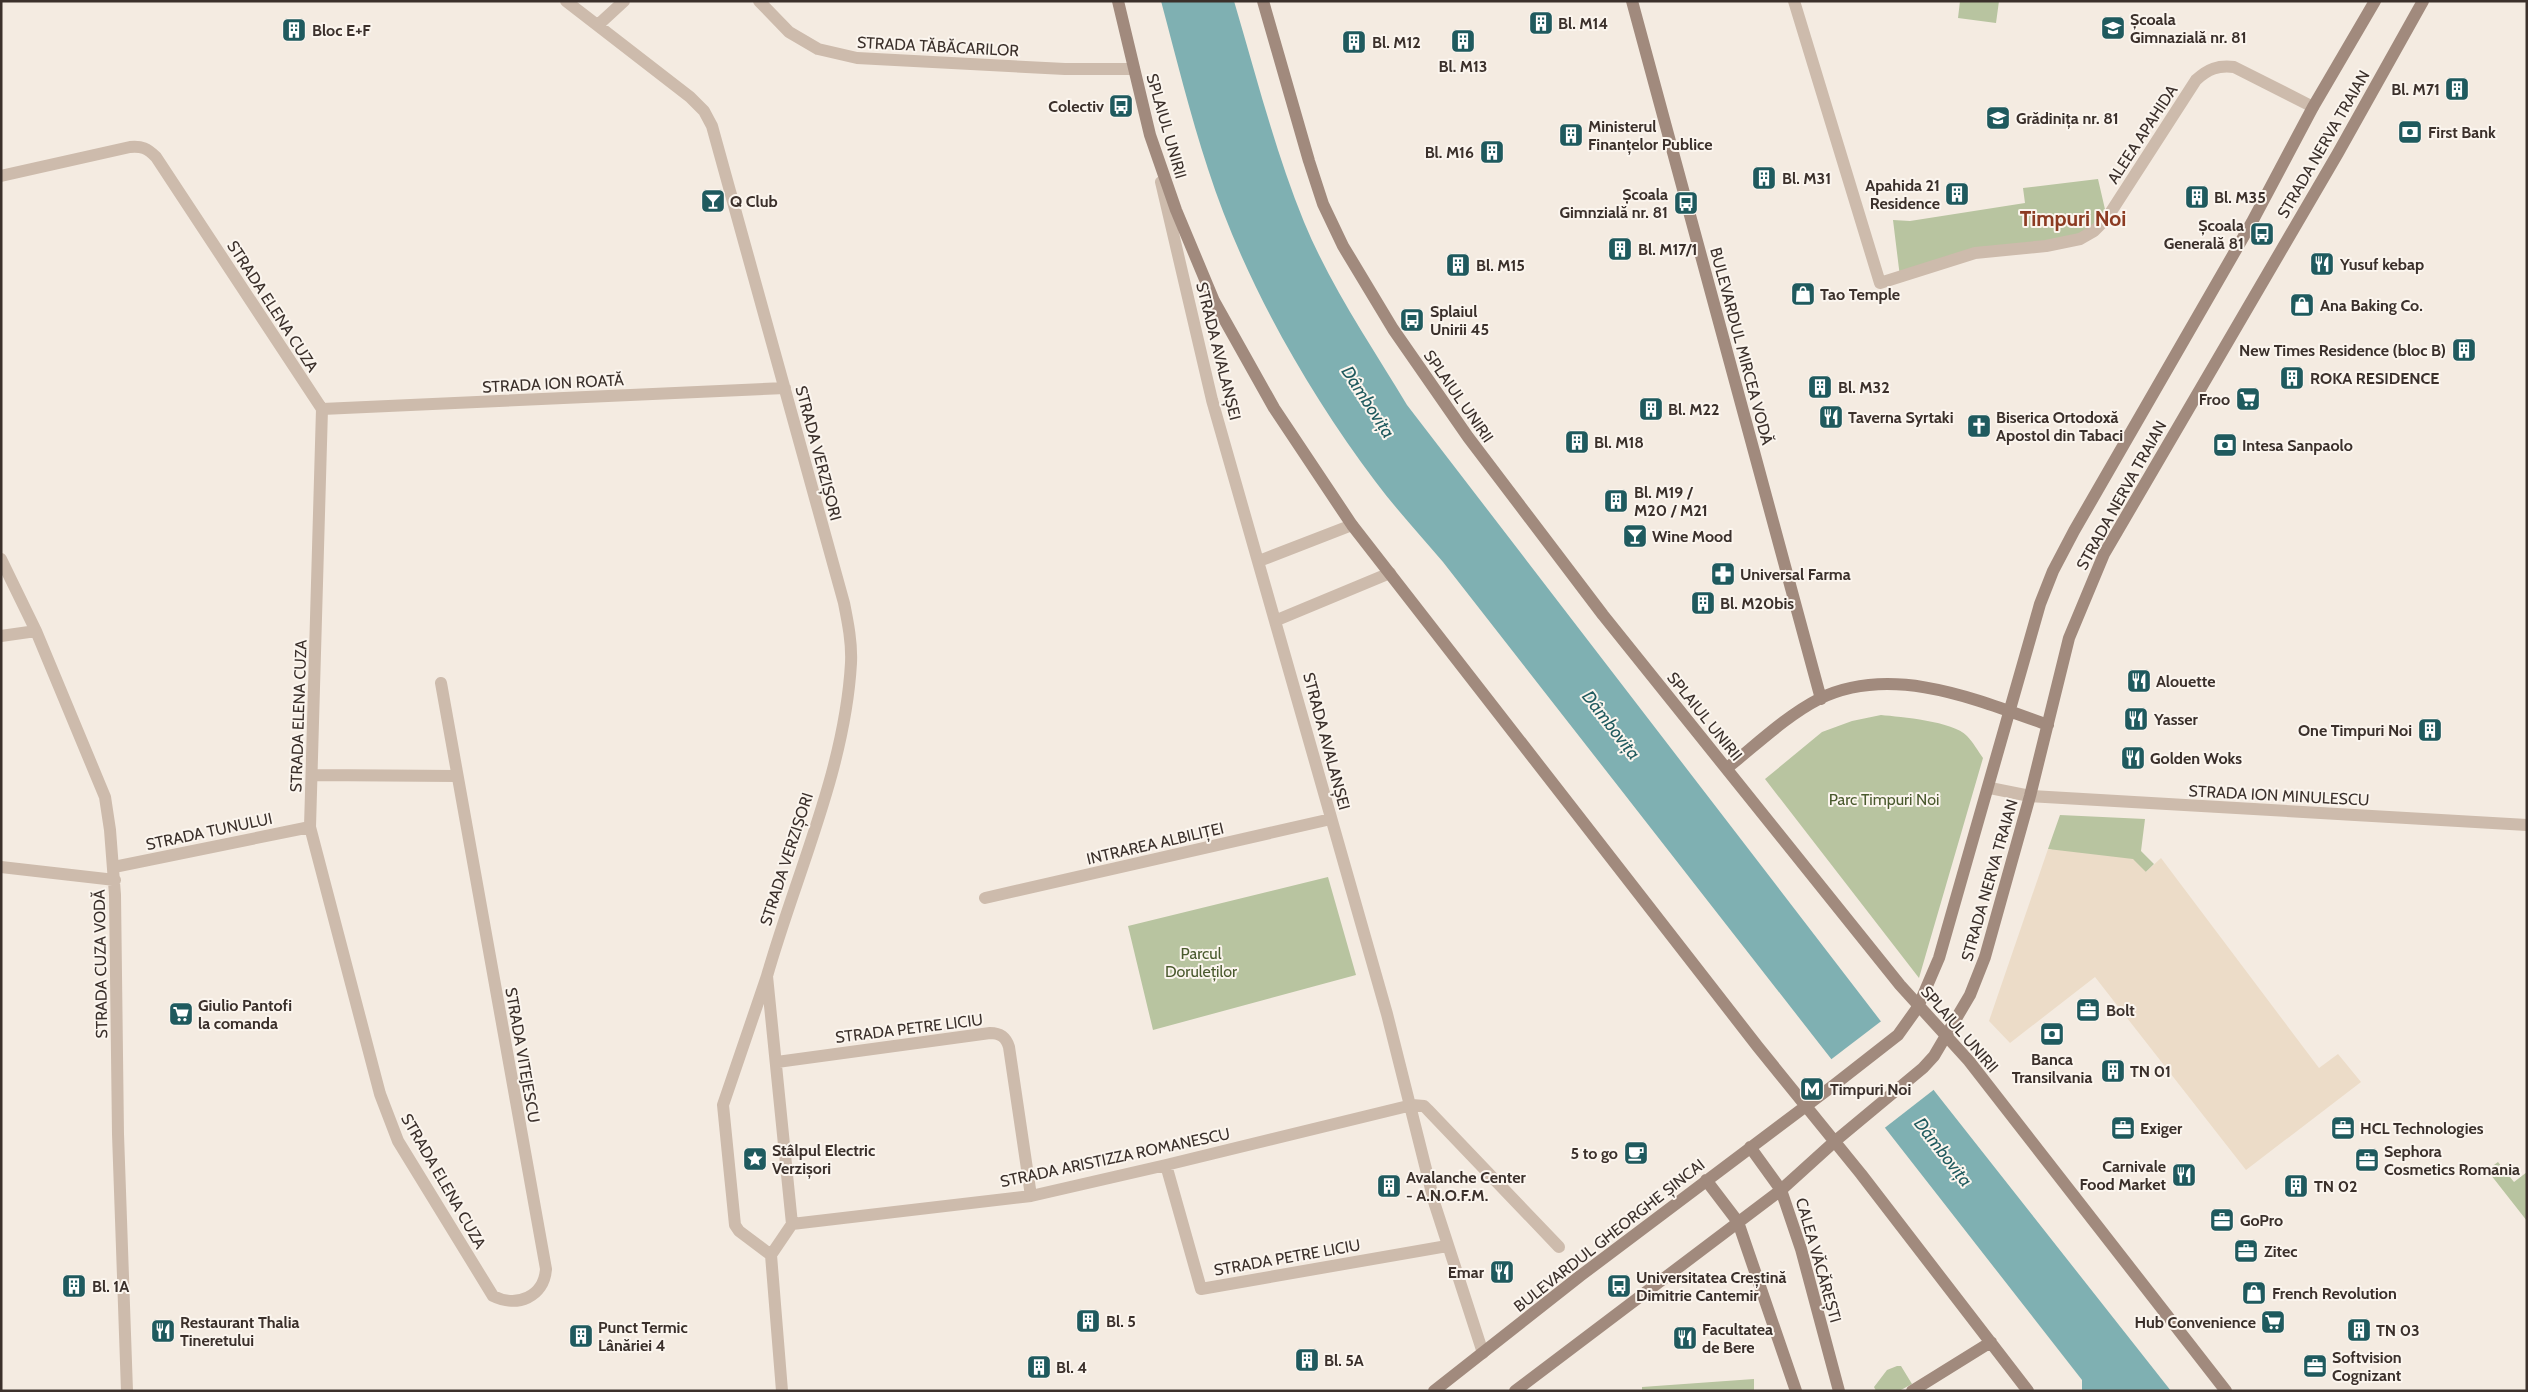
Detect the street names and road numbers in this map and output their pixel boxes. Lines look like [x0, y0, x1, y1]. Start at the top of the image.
street label: STRADA TĂBĂCARILOR [857, 33, 1020, 60]
street label: STRADA NERVA TRAIAN [2273, 67, 2374, 222]
street label: SPLAIUL UNIRII [1142, 71, 1191, 181]
street label: ALEEA APAHIDA [2103, 81, 2181, 187]
street label: STRADA ELENA CUZA [223, 237, 322, 376]
street label: BULEVARDUL MIRCEA VODĂ [1706, 245, 1777, 447]
street label: STRADA AVALANȘEI [1191, 280, 1245, 422]
street label: SPLAIUL UNIRII [1420, 346, 1497, 446]
street label: STRADA ION ROATĂ [482, 370, 624, 397]
street label: STRADA VERZIȘORI [790, 384, 846, 523]
street label: STRADA NERVA TRAIAN [2072, 417, 2170, 573]
street label: STRADA ELENA CUZA [286, 639, 311, 793]
street label: SPLAIUL UNIRII [1663, 668, 1746, 764]
street label: STRADA AVALANȘEI [1298, 670, 1354, 812]
street label: STRADA ION MINULESCU [2188, 781, 2370, 810]
street label: STRADA VERZIȘORI [756, 790, 818, 928]
street label: STRADA NERVA TRAIAN [1957, 797, 2022, 963]
street label: STRADA TUNULUI [144, 809, 274, 854]
street label: INTRAREA ALBILIȚEI [1085, 818, 1226, 870]
street label: STRADA CUZA VODĂ [90, 889, 111, 1039]
street label: SPLAIUL UNIRII [1917, 982, 2002, 1076]
street label: STRADA VITEJESCU [501, 986, 544, 1124]
street label: STRADA PETRE LICIU [834, 1010, 984, 1047]
street label: STRADA ELENA CUZA [397, 1110, 490, 1252]
street label: STRADA ARISTIZZA ROMANESCU [998, 1124, 1232, 1191]
street label: BULEVARDUL GHEORGHE ȘINCAI [1510, 1155, 1709, 1317]
street label: CALEA VĂCĂREȘTI [1791, 1196, 1845, 1325]
street label: STRADA PETRE LICIU [1212, 1235, 1362, 1280]

